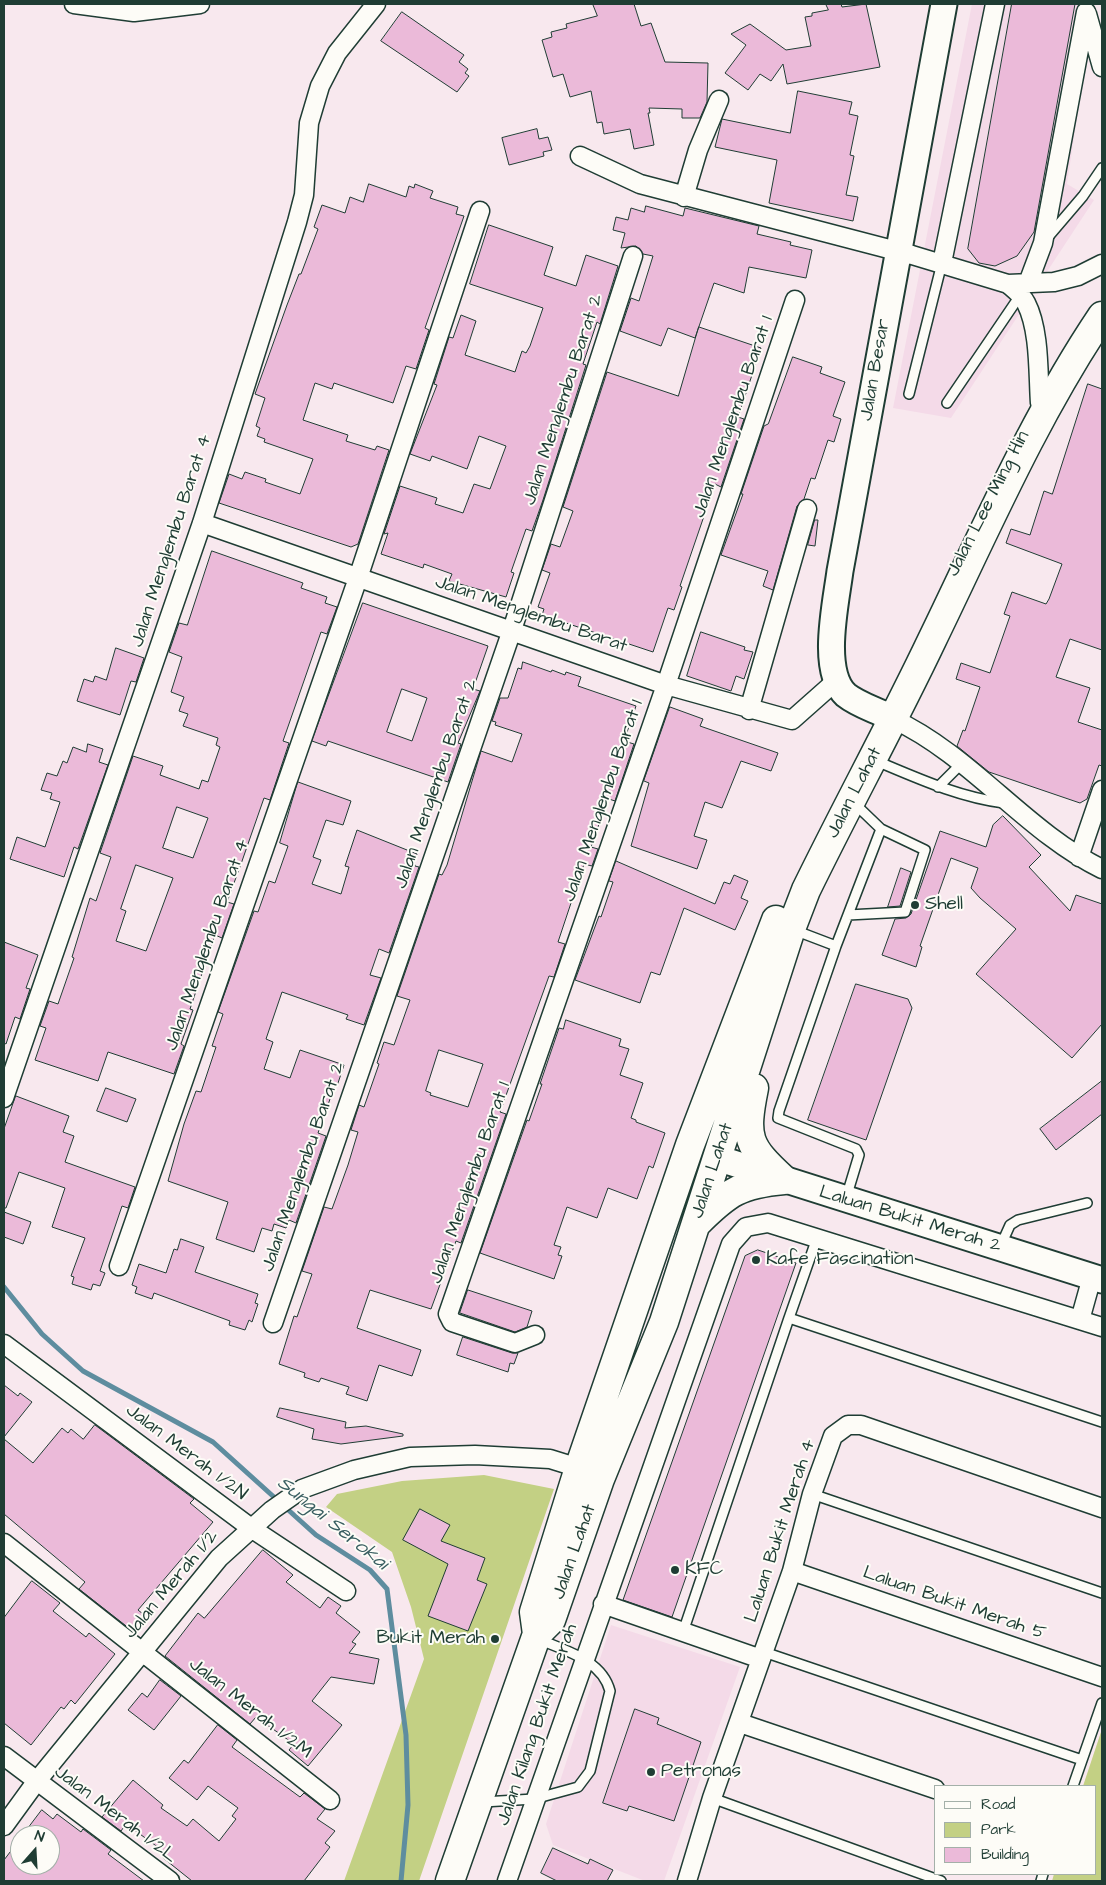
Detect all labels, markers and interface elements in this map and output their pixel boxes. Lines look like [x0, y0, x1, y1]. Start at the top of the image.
street label: Jalan Menglembu Barat 2 [519, 292, 609, 508]
street label: Jalan Menglembu Barat 1 [689, 313, 779, 521]
street label: Jalan Besar [856, 317, 896, 423]
street label: Jalan Lee Ming Hin [942, 427, 1036, 581]
street label: Jalan Menglembu Barat 4 [127, 432, 217, 650]
street label: Jalan Menglembu Barat [432, 571, 630, 659]
street label: Jalan Menglembu Barat 2 [390, 676, 484, 892]
street label: Jalan Menglembu Barat 1 [559, 697, 649, 905]
street label: Jalan Lahat [822, 744, 888, 842]
street label: Jalan Menglembu Barat 4 [161, 836, 255, 1054]
place label: Shell [925, 894, 963, 916]
marker: Shell [909, 899, 921, 911]
street label: Jalan Menglembu Barat 2 [257, 1059, 351, 1275]
street label: Jalan Menglembu Barat 1 [426, 1079, 516, 1287]
street label: Jalan Lahat [687, 1120, 739, 1222]
street label: Laluan Bukit Merah 2 [816, 1181, 1004, 1259]
place label: Kafe Fascination [766, 1249, 914, 1271]
marker: Kafe Fascination [750, 1254, 762, 1266]
street label: Jalan Merah 1/2N [121, 1400, 251, 1506]
street label: Laluan Bukit Merah 4 [741, 1437, 821, 1625]
water label: Sungai Serokai [272, 1472, 392, 1576]
street label: Jalan Lahat [548, 1501, 602, 1603]
street label: Jalan Merah 1/2 [120, 1526, 224, 1644]
place label: KFC [685, 1559, 723, 1581]
street label: Laluan Bukit Merah 5 [860, 1562, 1048, 1646]
marker: KFC [669, 1564, 681, 1576]
street label: Jalan Kilang Bukit Merah [493, 1621, 583, 1829]
place label: Bukit Merah [376, 1628, 485, 1650]
marker: Bukit Merah [489, 1633, 501, 1645]
street label: Jalan Merah 1/2M [184, 1654, 316, 1764]
street label: Jalan Merah 1/2L [49, 1761, 181, 1869]
place label: Petronas [661, 1761, 741, 1783]
marker: Petronas [645, 1766, 657, 1778]
legend [934, 1785, 1096, 1875]
text: Road [981, 1794, 1015, 1815]
text: Park [981, 1819, 1016, 1840]
north arrow [10, 1825, 60, 1875]
text: N [32, 1826, 47, 1848]
text: Building [981, 1844, 1029, 1865]

